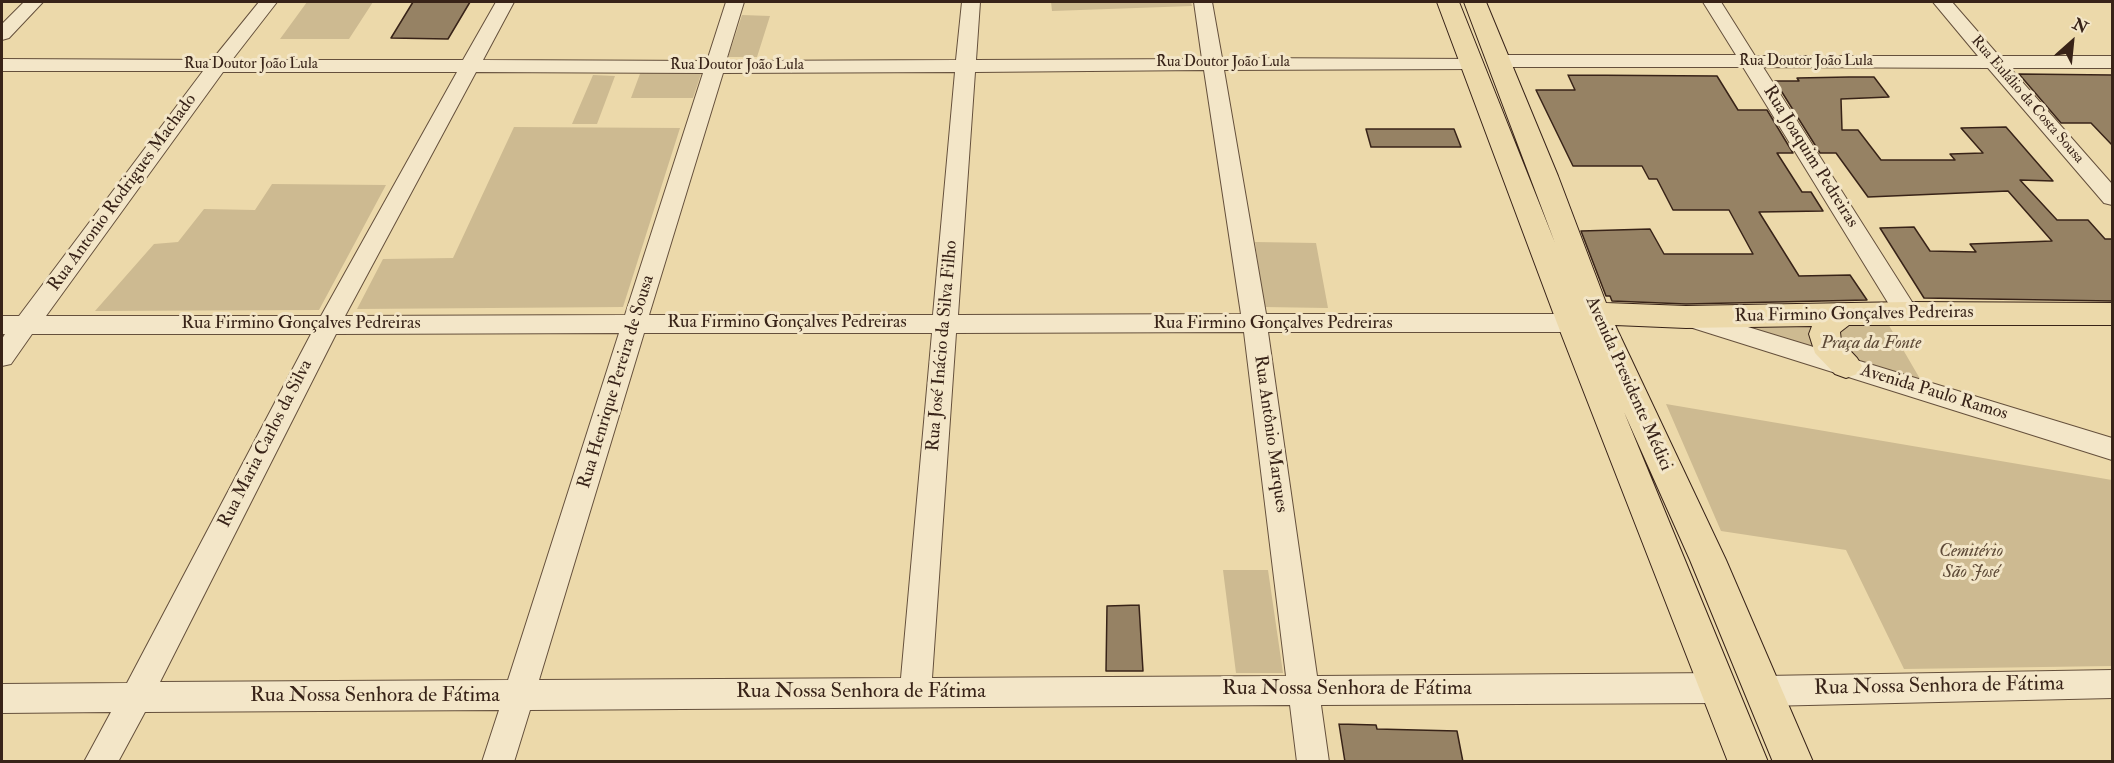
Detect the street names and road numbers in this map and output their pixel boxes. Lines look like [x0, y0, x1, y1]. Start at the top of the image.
street label: Rua Eulálio da Costa Sousa [1967, 32, 2087, 168]
street label: Rua Doutor João Lula [1739, 53, 1873, 71]
street label: Rua Doutor João Lula [1156, 54, 1290, 72]
street label: Rua Doutor João Lula [184, 56, 318, 74]
street label: Rua Doutor João Lula [670, 57, 804, 75]
street label: Rua Joaquim Pedreiras [1758, 82, 1862, 232]
street label: Rua Antonio Rodrigues Machado [44, 90, 202, 296]
street label: Rua José Inácio da Silva Filho [923, 240, 963, 452]
street label: Rua Henrique Pereira de Sousa [574, 273, 660, 491]
street label: Avenida Presidente Médici [1580, 293, 1676, 475]
street label: Rua Firmino Gonçalves Pedreiras [1734, 302, 1974, 328]
street label: Rua Firmino Gonçalves Pedreiras [667, 312, 907, 334]
street label: Rua Firmino Gonçalves Pedreiras [181, 313, 421, 335]
street label: Rua Firmino Gonçalves Pedreiras [1153, 313, 1393, 335]
street label: Rua Antônio Marques [1248, 354, 1292, 514]
street label: Rua Maria Carlos da Silva [214, 357, 318, 531]
street label: Avenida Paulo Ramos [1858, 360, 2010, 426]
street label: Rua Nossa Senhora de Fátima [1814, 672, 2064, 702]
street label: Rua Nossa Senhora de Fátima [1222, 676, 1472, 702]
street label: Rua Nossa Senhora de Fátima [736, 679, 986, 705]
street label: Rua Nossa Senhora de Fátima [250, 683, 500, 709]

